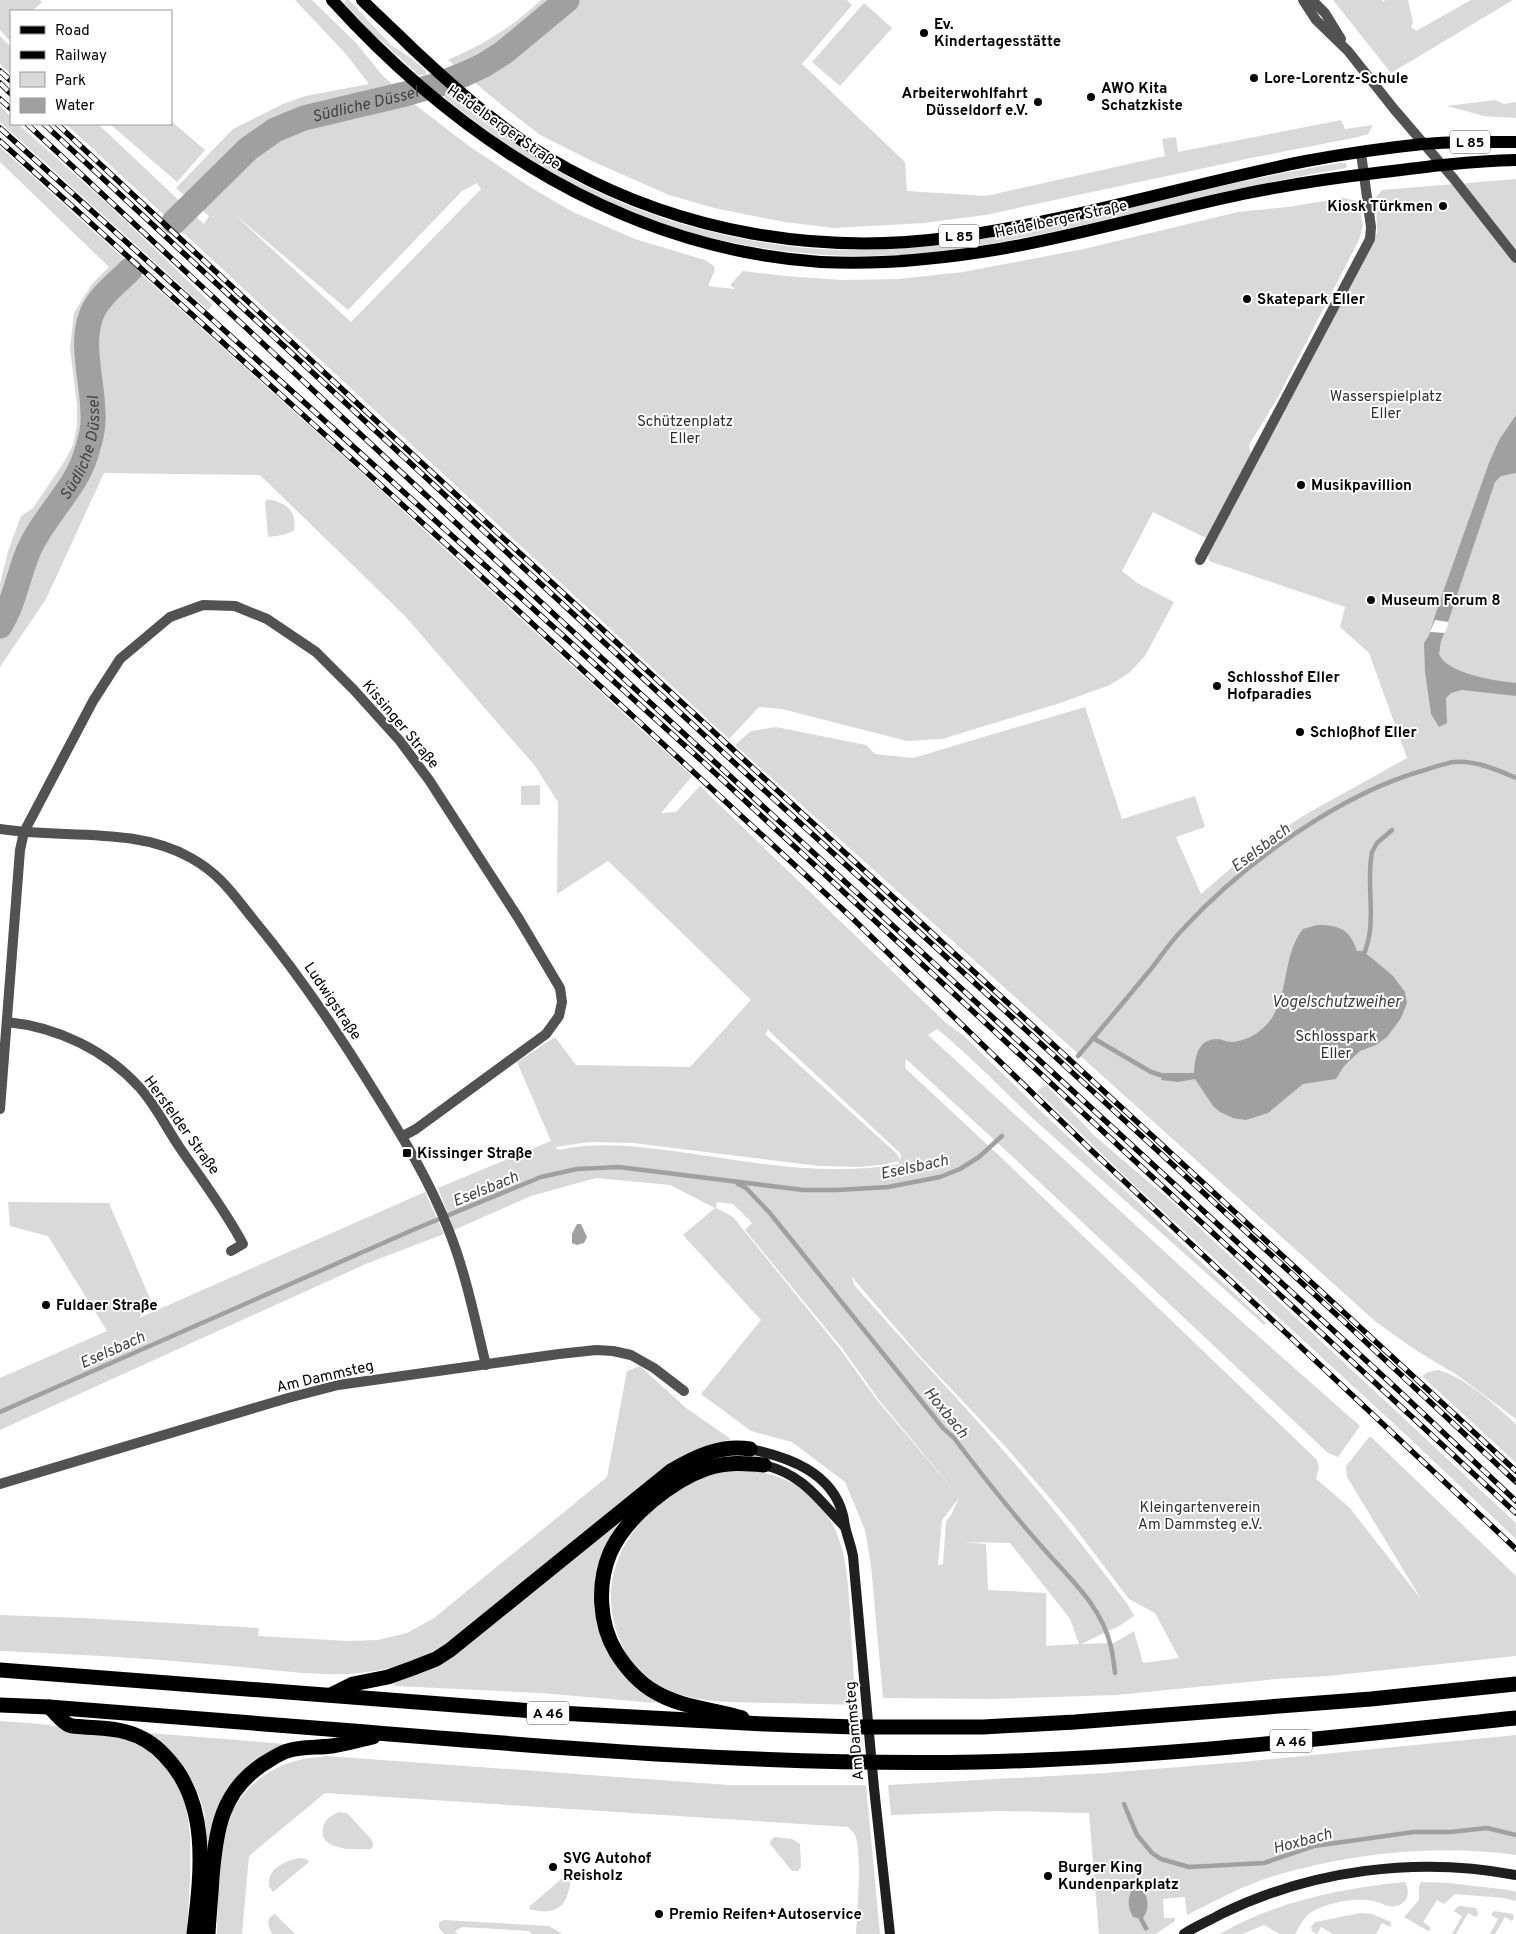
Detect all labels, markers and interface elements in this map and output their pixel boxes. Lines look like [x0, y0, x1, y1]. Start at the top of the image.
legend [10, 10, 172, 125]
place label: Ev. Kindertagesstätte [934, 16, 1061, 52]
text: Road [55, 22, 90, 41]
marker: Ev. Kindertagesstätte [918, 27, 930, 39]
text: Railway [55, 47, 107, 66]
place label: Lore-Lorentz-Schule [1264, 70, 1408, 89]
text: Park [55, 72, 86, 91]
marker: Lore-Lorentz-Schule [1248, 72, 1260, 84]
place label: AWO Kita Schatzkiste [1101, 80, 1183, 116]
water label: Südliche Düssel [310, 82, 422, 128]
street label: Heidelberger Straße [442, 82, 564, 175]
place label: Arbeiterwohlfahrt Düsseldorf e.V. [901, 85, 1028, 121]
marker: AWO Kita Schatzkiste [1085, 91, 1097, 103]
marker: Arbeiterwohlfahrt Düsseldorf e.V. [1032, 96, 1044, 108]
text: Water [55, 97, 95, 116]
road number: L 85 [1450, 130, 1490, 154]
street label: Heidelberger Straße [993, 197, 1129, 244]
place label: Kiosk Türkmen [1327, 198, 1433, 217]
marker: Kiosk Türkmen [1437, 200, 1449, 212]
road number: L 85 [939, 225, 979, 248]
place label: Skatepark Eller [1257, 291, 1366, 310]
marker: Skatepark Eller [1241, 293, 1253, 305]
park label: Wasserspielplatz Eller [1330, 388, 1442, 424]
water label: Südliche Düssel [56, 394, 105, 505]
park label: Schützenplatz Eller [637, 413, 733, 449]
place label: Musikpavillion [1311, 477, 1412, 496]
marker: Musikpavillion [1295, 479, 1307, 491]
place label: Museum Forum 8 [1381, 592, 1501, 611]
marker: Museum Forum 8 [1365, 594, 1377, 606]
place label: Schlosshof Eller Hofparadies [1227, 669, 1340, 705]
street label: Kissinger Straße [357, 677, 442, 773]
marker: Schlosshof Eller Hofparadies [1211, 680, 1223, 692]
place label: Schloßhof Eller [1310, 724, 1417, 743]
marker: Schloßhof Eller [1294, 726, 1306, 738]
water label: Eselsbach [1228, 820, 1295, 877]
street label: Ludwigstraße [299, 959, 365, 1044]
water label: Vogelschutzweiher [1271, 993, 1403, 1013]
park label: Schlosspark Eller [1295, 1028, 1377, 1064]
street label: Hersfelder Straße [139, 1073, 223, 1179]
place label: Kissinger Straße [417, 1145, 532, 1164]
marker: Kissinger Straße [401, 1147, 413, 1159]
water label: Eselsbach [879, 1151, 951, 1185]
water label: Eselsbach [450, 1168, 522, 1212]
place label: Fuldaer Straße [56, 1297, 158, 1316]
marker: Fuldaer Straße [40, 1299, 52, 1311]
water label: Eselsbach [77, 1328, 149, 1374]
street label: Am Dammsteg [275, 1357, 376, 1398]
water label: Hoxbach [919, 1384, 972, 1443]
park label: Kleingartenverein Am Dammsteg e.V. [1138, 1499, 1262, 1535]
street label: Am Dammsteg [842, 1681, 869, 1781]
road number: A 46 [527, 1702, 569, 1725]
road number: A 46 [1270, 1730, 1312, 1752]
water label: Hoxbach [1271, 1824, 1335, 1859]
place label: SVG Autohof Reisholz [563, 1850, 652, 1886]
place label: Burger King Kundenparkplatz [1058, 1859, 1179, 1895]
marker: SVG Autohof Reisholz [547, 1861, 559, 1873]
marker: Burger King Kundenparkplatz [1042, 1870, 1054, 1882]
place label: Premio Reifen+Autoservice [669, 1906, 862, 1925]
marker: Premio Reifen+Autoservice [653, 1908, 665, 1920]

